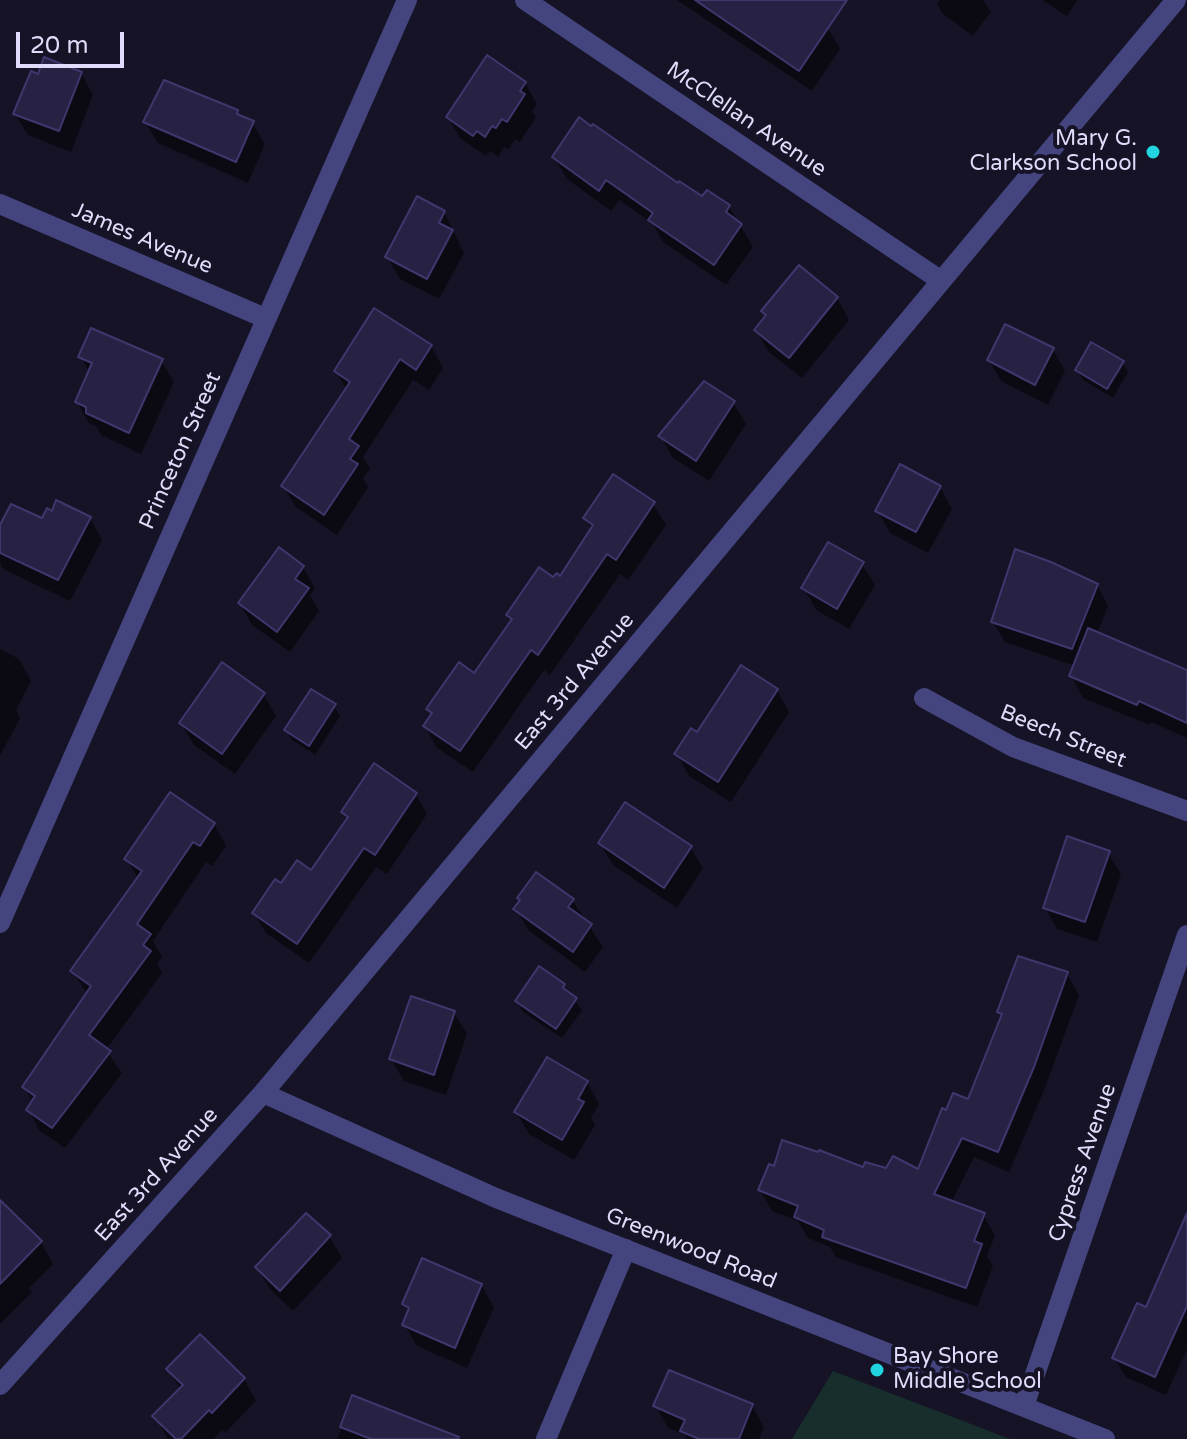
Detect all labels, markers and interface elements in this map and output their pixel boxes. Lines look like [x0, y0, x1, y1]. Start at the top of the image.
scale bar [20, 16, 128, 66]
text: 20 m [30, 31, 88, 60]
street label: McClellan Avenue [661, 57, 831, 183]
place label: Mary G. Clarkson School [970, 126, 1137, 178]
marker: Mary G. Clarkson School [1144, 143, 1162, 161]
street label: James Avenue [68, 197, 216, 281]
street label: Princeton Street [134, 368, 228, 534]
street label: East 3rd Avenue [510, 608, 640, 756]
street label: Beech Street [996, 700, 1130, 774]
street label: Cypress Avenue [1043, 1080, 1123, 1246]
street label: East 3rd Avenue [90, 1103, 224, 1247]
street label: Greenwood Road [602, 1203, 780, 1295]
place label: Bay Shore Middle School [893, 1344, 1042, 1396]
marker: Bay Shore Middle School [868, 1361, 886, 1379]

